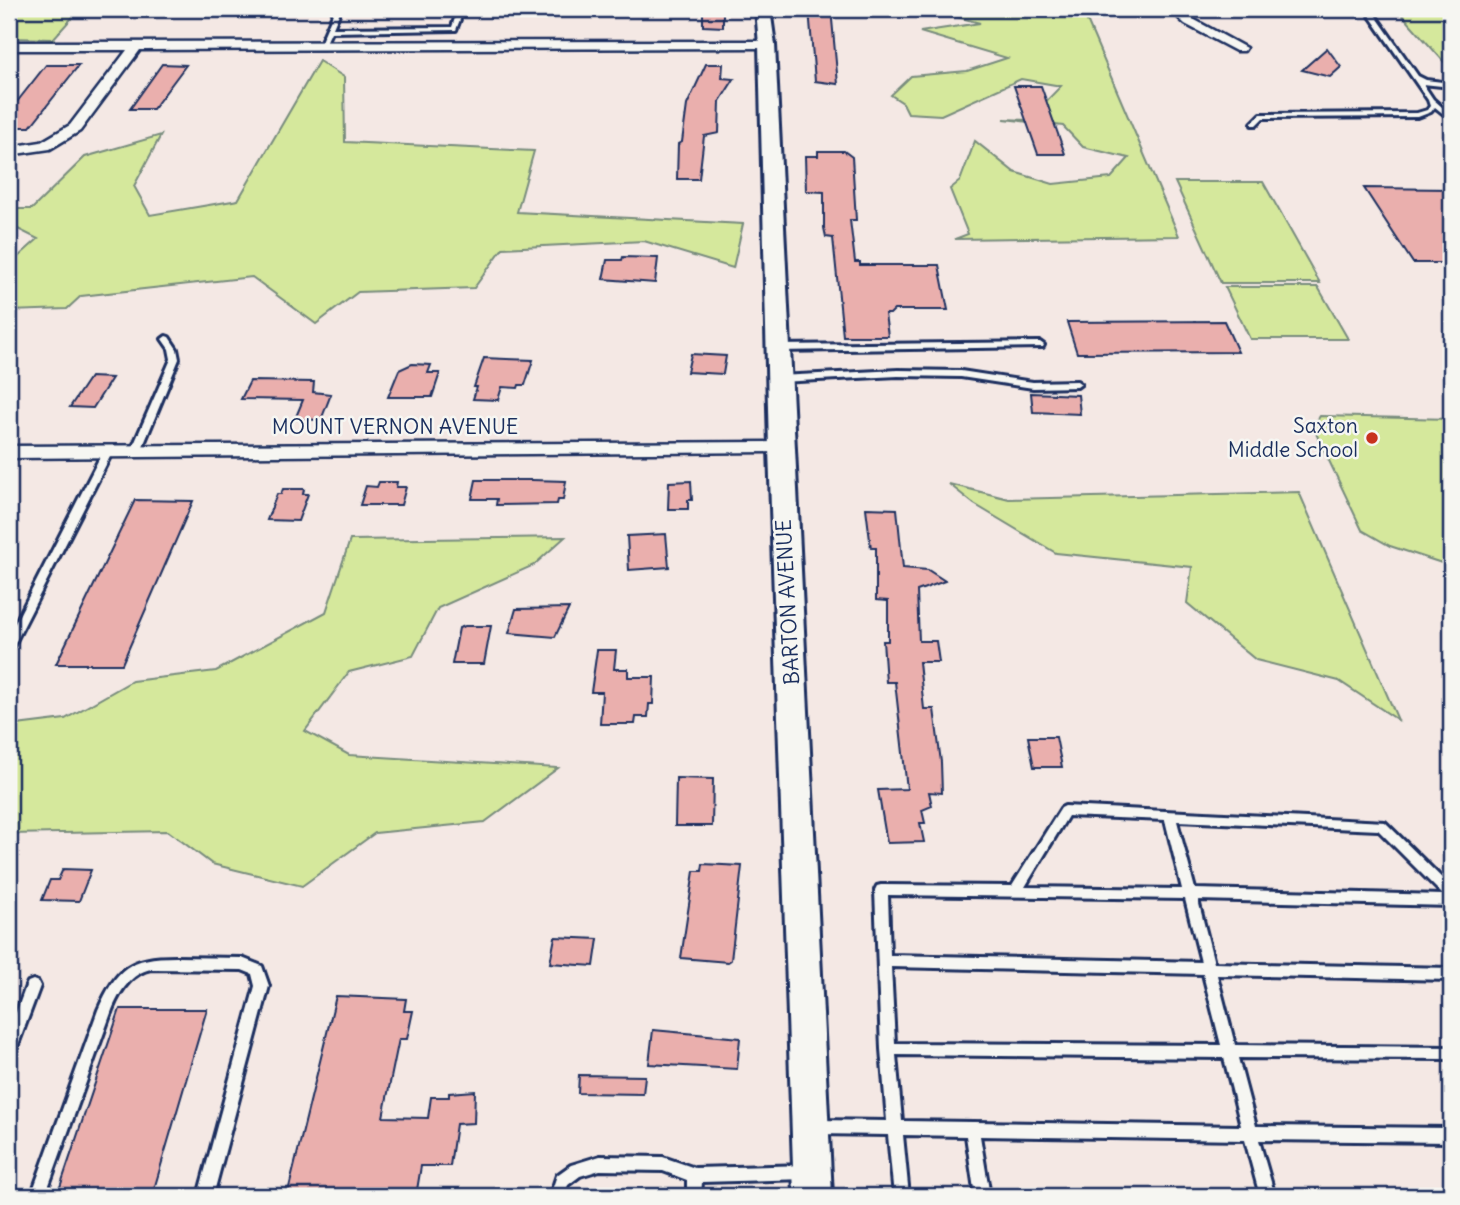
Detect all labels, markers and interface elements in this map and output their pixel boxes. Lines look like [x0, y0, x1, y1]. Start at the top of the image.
place label: Saxton Middle School [1228, 412, 1358, 463]
street label: MOUNT VERNON AVENUE [272, 413, 518, 440]
marker: Saxton Middle School [1364, 430, 1380, 446]
street label: BARTON AVENUE [770, 519, 805, 686]

